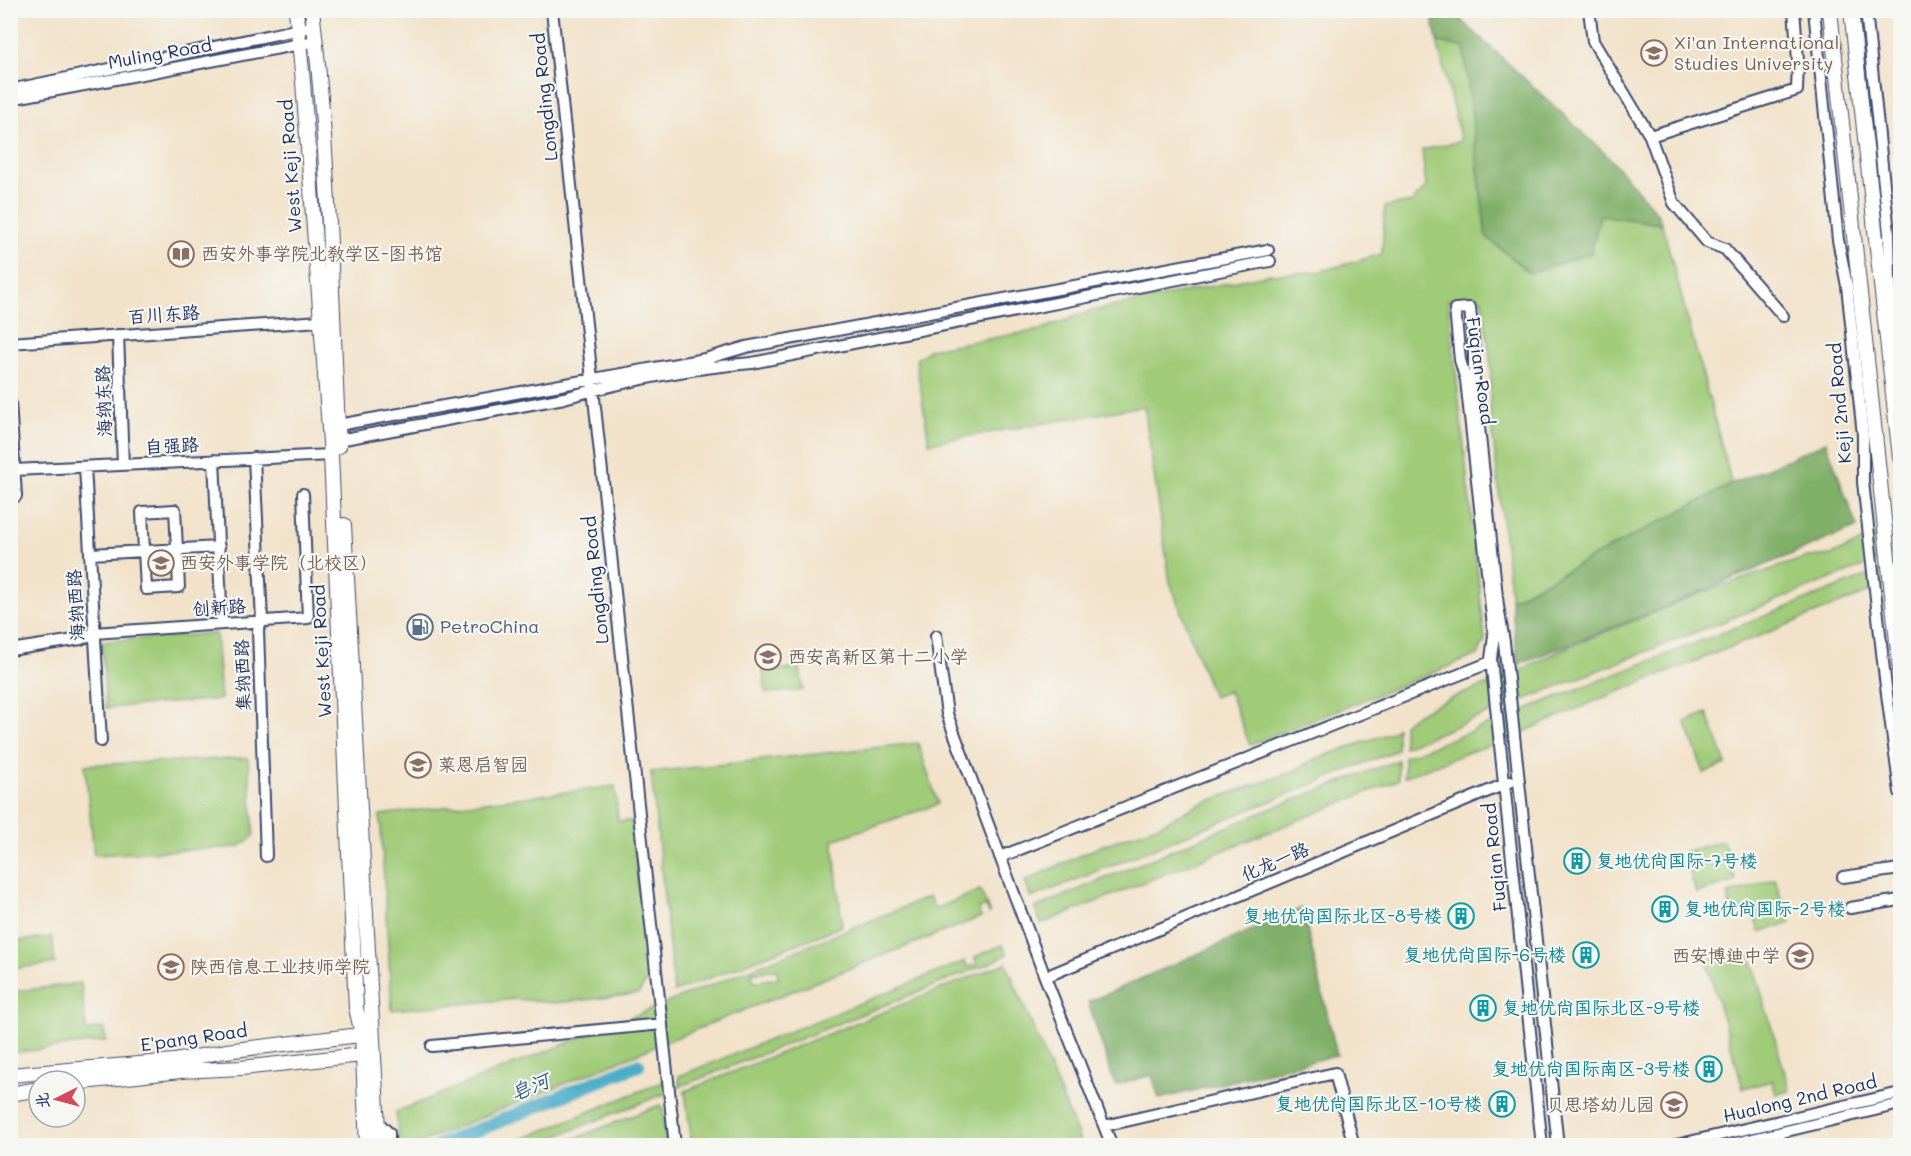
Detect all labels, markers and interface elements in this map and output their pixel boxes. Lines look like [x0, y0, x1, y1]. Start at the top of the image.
place label: Xi'an International Studies University [1674, 30, 1839, 75]
street label: Muling Road [106, 32, 214, 74]
street label: Longding Road [525, 32, 563, 162]
school or university icon: Xi'an International Studies University [1639, 38, 1669, 68]
street label: West Keji Road [273, 99, 307, 234]
library icon: 西安外事学院北教学区-图书馆 [166, 239, 196, 269]
place label: 西安外事学院北教学区-图书馆 [201, 241, 443, 265]
street label: 百川东路 [127, 300, 201, 328]
street label: Fuqian Road [1462, 315, 1500, 426]
street label: Keji 2nd Road [1822, 342, 1856, 465]
street label: 海纳东路 [90, 365, 116, 437]
street label: 自强路 [144, 432, 200, 458]
street label: Longding Road [576, 515, 614, 645]
school or university icon: 西安外事学院（北校区） [146, 548, 176, 578]
place label: 西安外事学院（北校区） [180, 550, 378, 574]
street label: 海纳西路 [61, 568, 89, 642]
street label: West Keji Road [306, 584, 336, 718]
street label: 创新路 [191, 593, 247, 621]
fuel station icon: PetroChina [405, 612, 435, 642]
place label: PetroChina [440, 614, 539, 638]
street label: 集纳西路 [229, 639, 255, 711]
school or university icon: 西安高新区第十二小学 [753, 642, 783, 672]
place label: 西安高新区第十二小学 [788, 644, 968, 668]
school or university icon: 莱恩启智园 [403, 750, 433, 780]
place label: 莱恩启智园 [438, 752, 528, 776]
street label: Fuqian Road [1476, 802, 1512, 912]
street label: 化龙一路 [1237, 836, 1312, 886]
building icon: 复地优尚国际-7号楼 [1562, 846, 1592, 876]
place label: 复地优尚国际-7号楼 [1596, 848, 1758, 872]
building icon: 复地优尚国际-2号楼 [1650, 894, 1680, 924]
place label: 复地优尚国际-2号楼 [1684, 896, 1846, 920]
building icon: 复地优尚国际北区-8号楼 [1446, 901, 1476, 931]
place label: 复地优尚国际北区-8号楼 [1244, 903, 1442, 927]
building icon: 复地优尚国际-6号楼 [1571, 940, 1601, 970]
school or university icon: 西安博迪中学 [1785, 941, 1815, 971]
place label: 复地优尚国际-6号楼 [1404, 942, 1566, 966]
place label: 西安博迪中学 [1672, 943, 1780, 967]
school or university icon: 陕西信息工业技师学院 [156, 952, 186, 982]
place label: 陕西信息工业技师学院 [190, 954, 370, 978]
building icon: 复地优尚国际北区-9号楼 [1468, 993, 1498, 1023]
place label: 复地优尚国际北区-9号楼 [1502, 995, 1700, 1019]
street label: E'pang Road [139, 1018, 249, 1056]
building icon: 复地优尚国际南区-3号楼 [1694, 1054, 1724, 1084]
place label: 复地优尚国际南区-3号楼 [1492, 1056, 1690, 1080]
water label: 皂河 [506, 1065, 556, 1106]
north arrow [27, 1069, 87, 1129]
street label: Hualong 2nd Road [1720, 1069, 1879, 1127]
building icon: 复地优尚国际北区-10号楼 [1487, 1089, 1517, 1119]
school or university icon: 贝思塔幼儿园 [1659, 1090, 1689, 1120]
place label: 复地优尚国际北区-10号楼 [1275, 1091, 1482, 1115]
text: 北 [30, 1092, 53, 1110]
place label: 贝思塔幼儿园 [1546, 1092, 1654, 1116]

